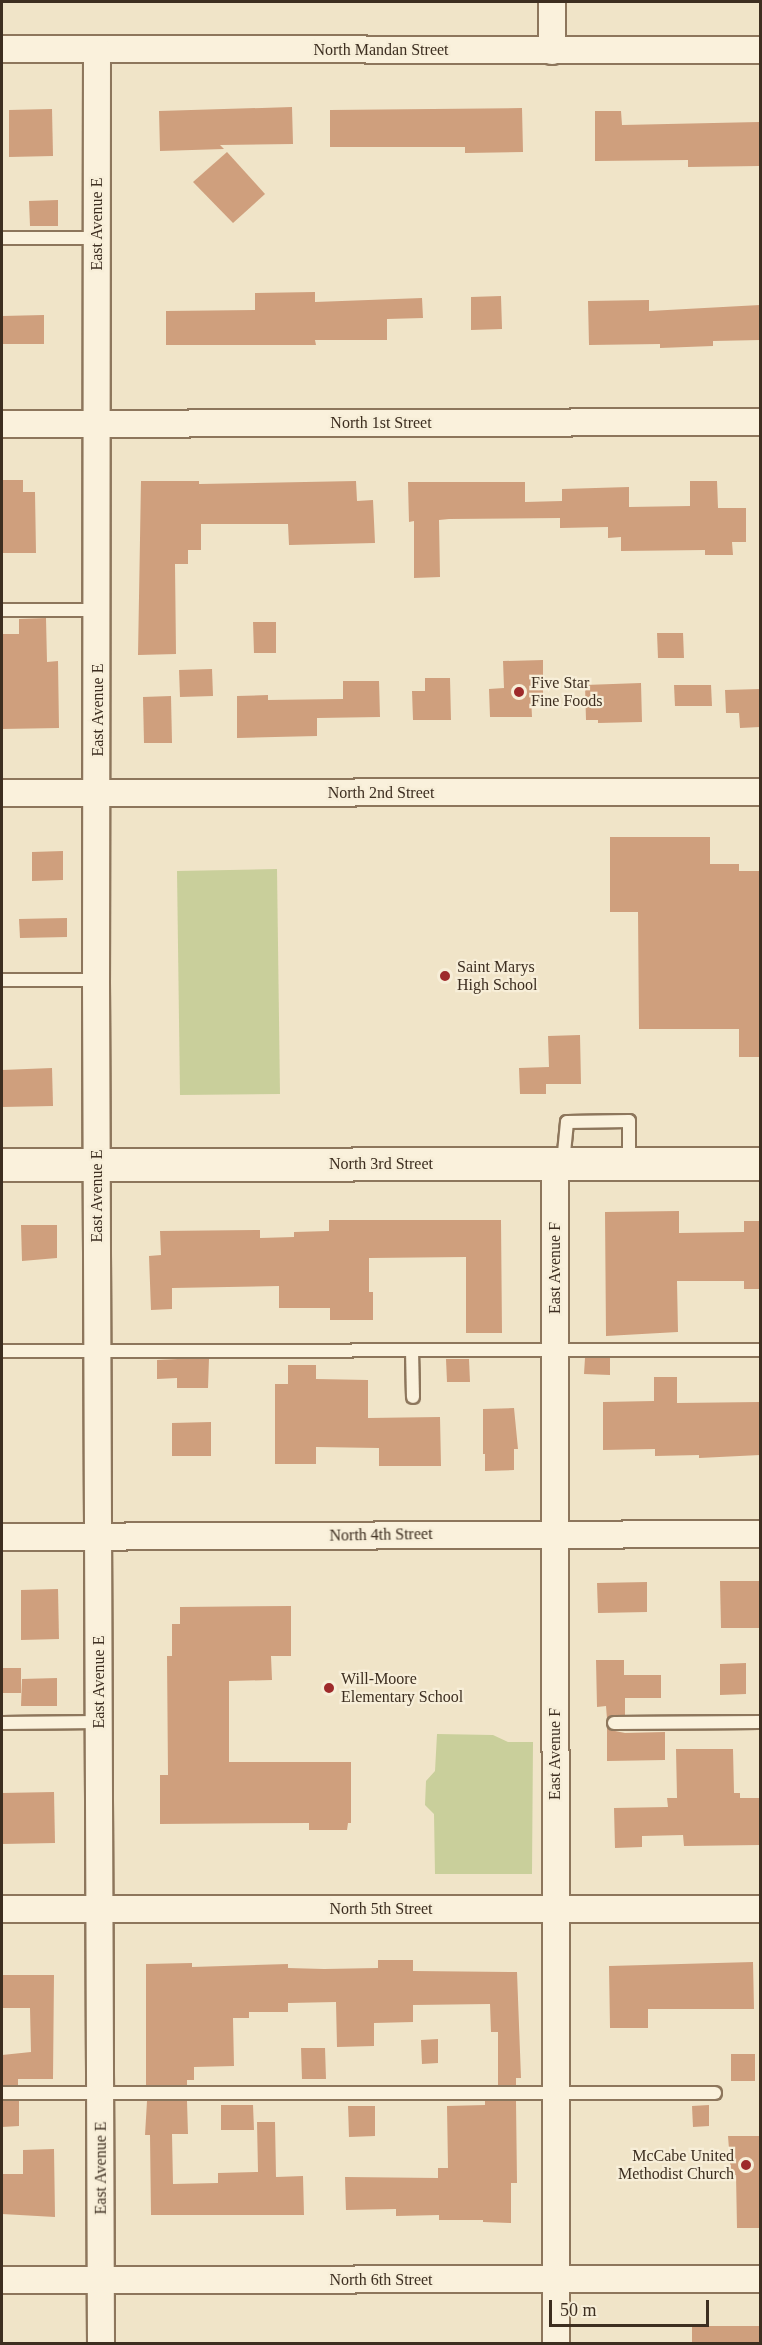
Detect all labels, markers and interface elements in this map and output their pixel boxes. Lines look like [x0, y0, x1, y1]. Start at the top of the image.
street label: North Mandan Street [313, 40, 449, 60]
street label: East Avenue E [87, 177, 107, 271]
street label: North 1st Street [330, 413, 432, 433]
street label: East Avenue E [88, 663, 108, 757]
place label: Five Star Fine Foods [531, 673, 603, 711]
marker: Five Star Fine Foods [512, 685, 526, 699]
street label: North 2nd Street [328, 783, 434, 803]
place label: Saint Marys High School [457, 957, 537, 995]
marker: Saint Marys High School [438, 969, 452, 983]
street label: East Avenue E [87, 1149, 107, 1243]
street label: North 3rd Street [329, 1154, 433, 1174]
street label: East Avenue F [545, 1221, 565, 1315]
street label: North 4th Street [329, 1525, 433, 1545]
street label: East Avenue E [89, 1635, 109, 1729]
place label: Will-Moore Elementary School [341, 1669, 463, 1707]
marker: Will-Moore Elementary School [322, 1681, 336, 1695]
street label: East Avenue F [545, 1707, 565, 1801]
street label: North 5th Street [329, 1899, 433, 1919]
street label: East Avenue E [91, 2121, 111, 2215]
place label: McCabe United Methodist Church [618, 2146, 734, 2184]
marker: McCabe United Methodist Church [739, 2158, 753, 2172]
street label: North 6th Street [329, 2270, 433, 2290]
scale bar [552, 2288, 712, 2326]
text: 50 m [560, 2300, 597, 2320]

